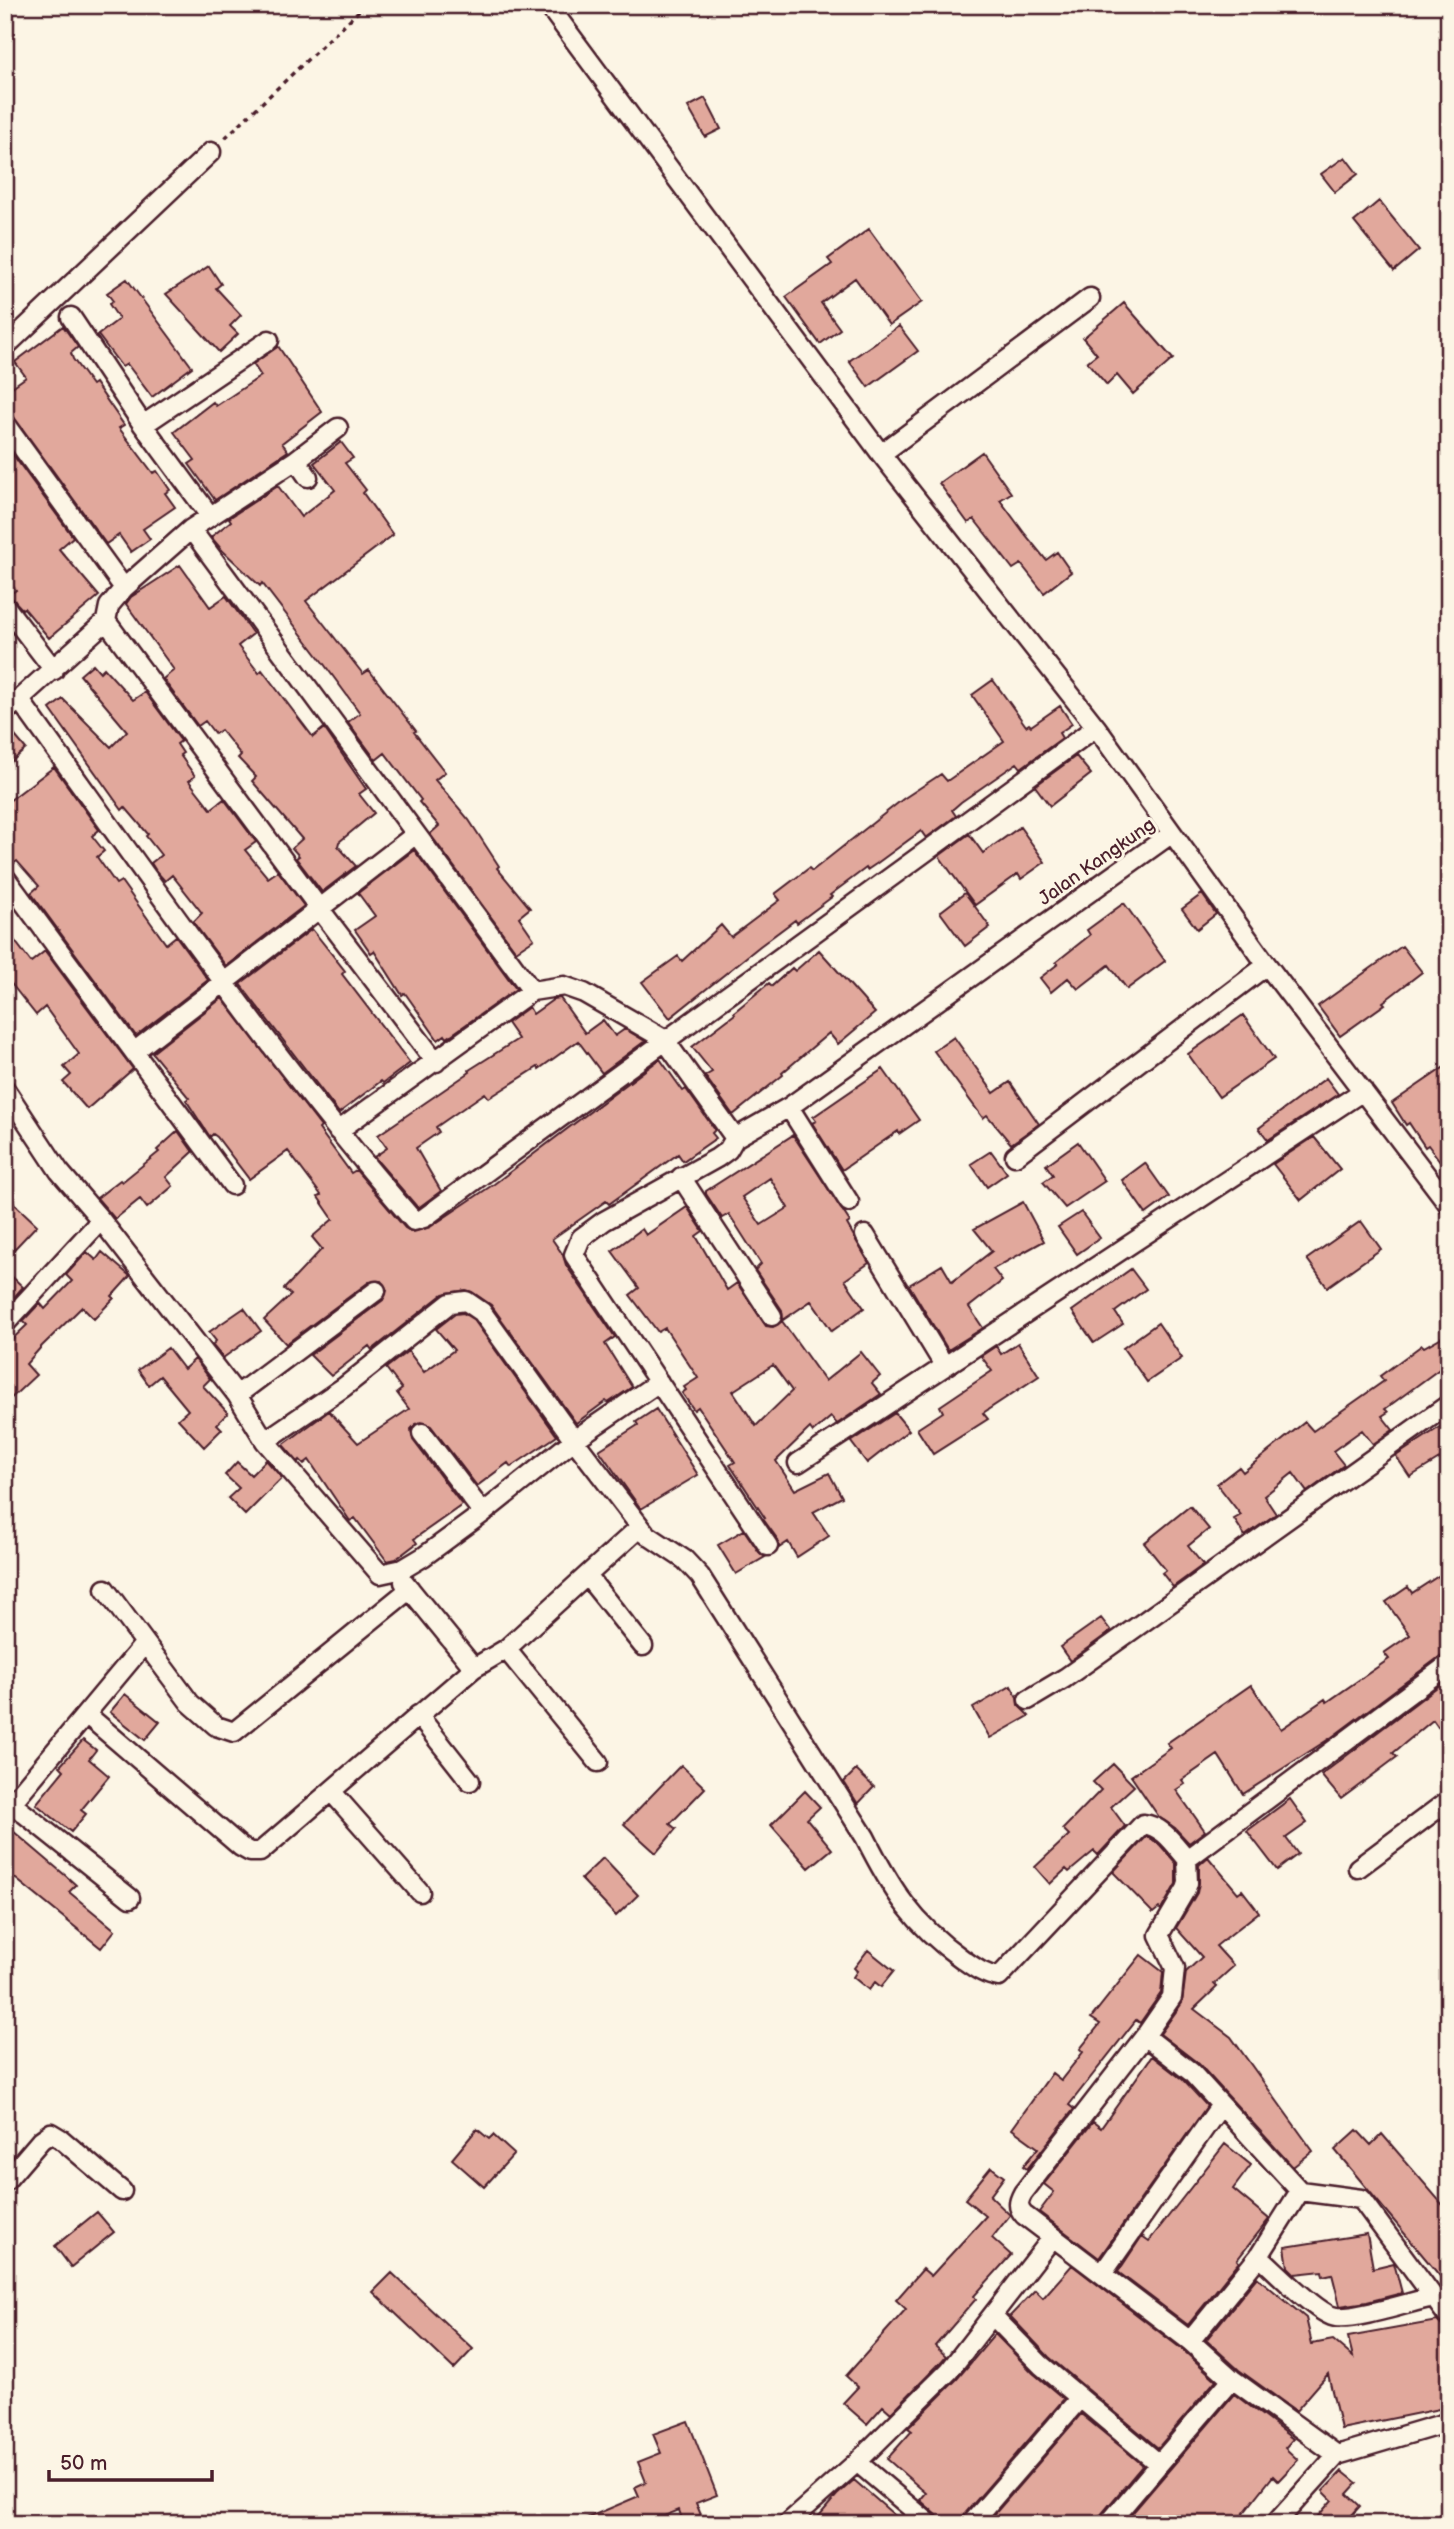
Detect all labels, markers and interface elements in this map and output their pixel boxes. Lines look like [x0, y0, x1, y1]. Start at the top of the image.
street label: Jalan Kangkung [1034, 813, 1160, 911]
scale bar [49, 2438, 212, 2482]
text: 50 m [60, 2451, 107, 2476]

